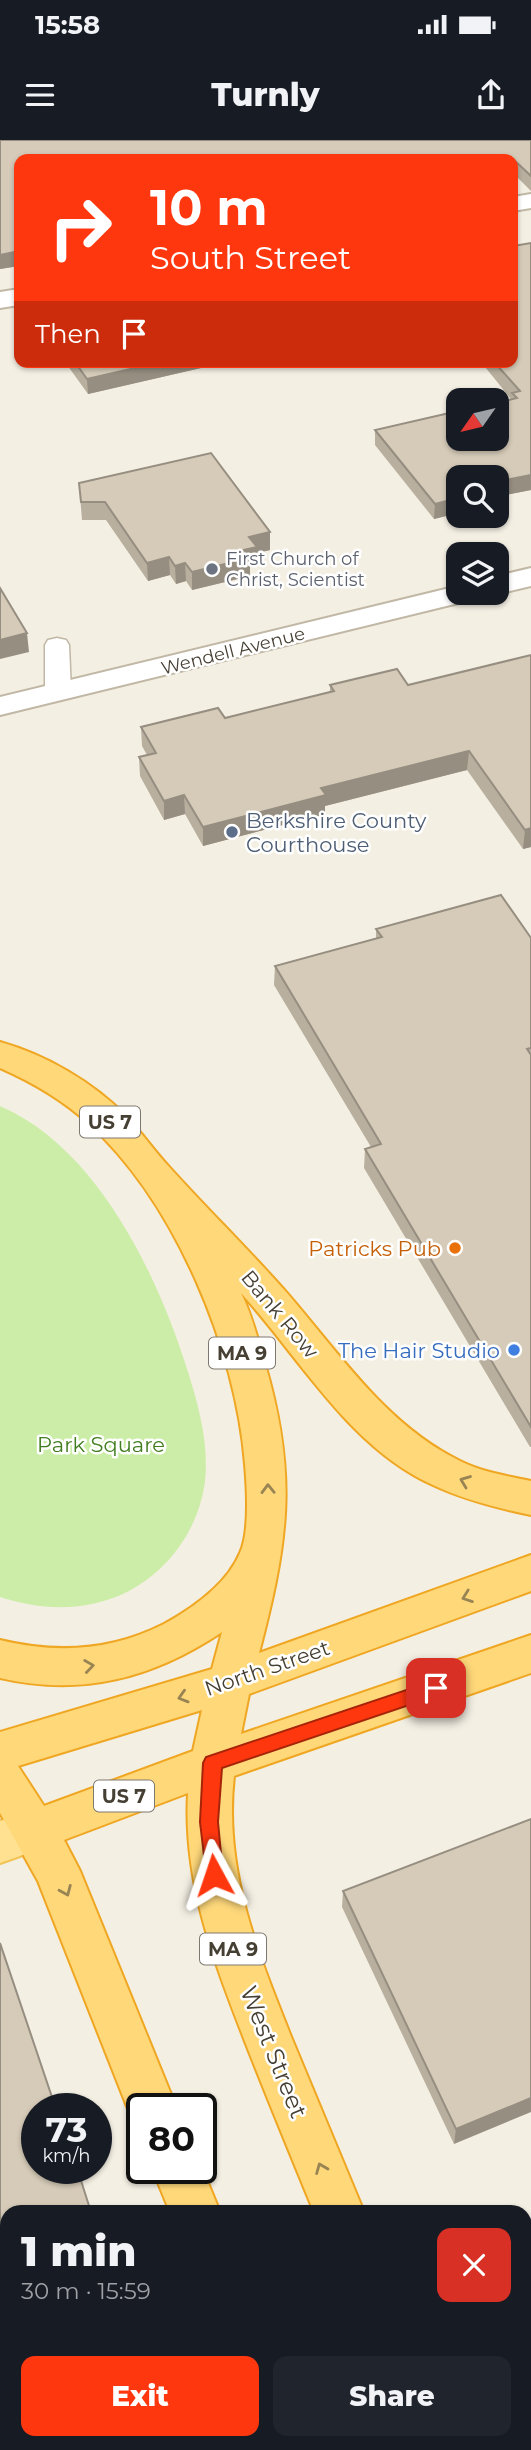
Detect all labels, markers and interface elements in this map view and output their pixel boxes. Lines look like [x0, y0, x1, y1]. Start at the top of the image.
text: 15:58 [35, 9, 100, 41]
text: Turnly [211, 75, 320, 114]
icon: menu [21, 76, 59, 114]
icon: share [472, 76, 510, 114]
text: 10 m [150, 178, 268, 237]
icon: right [35, 182, 126, 273]
text: South Street [150, 238, 351, 277]
icon: arrive [115, 315, 153, 353]
text: Then [35, 318, 101, 350]
north arrow [446, 388, 509, 452]
map controls [446, 388, 509, 605]
button: search [446, 465, 509, 528]
button: layers [446, 542, 509, 605]
place label: First Church of Christ, Scientist [226, 548, 365, 591]
marker: First Church of Christ, Scientist [204, 561, 220, 577]
street label: Wendell Avenue [159, 622, 307, 680]
place label: Berkshire County Courthouse [246, 808, 427, 857]
marker: Berkshire County Courthouse [224, 824, 240, 840]
road number: US 7 [80, 1106, 140, 1138]
place label: Patricks Pub [308, 1236, 441, 1261]
marker: Patricks Pub [447, 1240, 463, 1256]
street label: Bank Row [236, 1265, 324, 1363]
road number: MA 9 [209, 1338, 275, 1368]
place label: The Hair Studio [338, 1338, 500, 1363]
marker: The Hair Studio [506, 1342, 522, 1358]
park label: Park Square [37, 1432, 165, 1457]
one-way arrow [460, 1475, 472, 1489]
one-way arrow [260, 1483, 276, 1494]
one-way arrow [461, 1589, 473, 1603]
street label: North Street [201, 1635, 333, 1701]
one-way arrow [83, 1658, 95, 1673]
pin [406, 1658, 466, 1718]
icon: arrive [417, 1669, 455, 1707]
one-way arrow [178, 1689, 190, 1704]
road number: US 7 [94, 1780, 154, 1812]
position arrow [177, 1838, 251, 1912]
one-way arrow [58, 1883, 72, 1896]
road number: MA 9 [200, 1934, 266, 1965]
street label: West Street [234, 1982, 314, 2123]
speed limit sign: 80 [126, 2093, 217, 2184]
text: 73 [45, 2108, 88, 2151]
text: km/h [42, 2145, 91, 2167]
one-way arrow [315, 2163, 329, 2175]
text: 1 min [21, 2225, 137, 2277]
button: close [437, 2228, 511, 2302]
text: 30 m · 15:59 [21, 2277, 151, 2305]
button: Exit [21, 2356, 259, 2436]
button: Share [273, 2356, 511, 2436]

